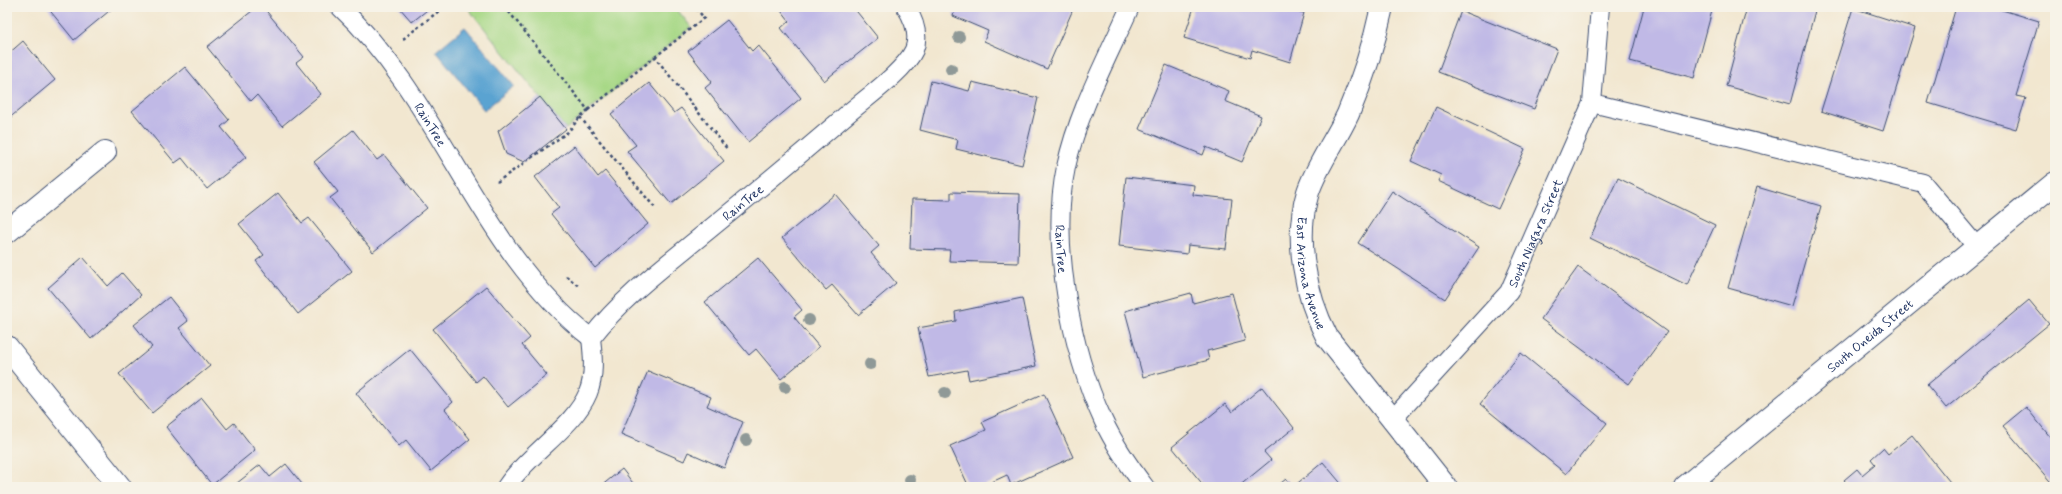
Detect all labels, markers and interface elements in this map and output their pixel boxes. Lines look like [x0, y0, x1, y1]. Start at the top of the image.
street label: RainTree [410, 100, 450, 150]
street label: South Niagara Street [1505, 176, 1568, 291]
street label: RainTree [719, 181, 768, 225]
street label: East Arizona Avenue [1292, 216, 1329, 333]
street label: RainTree [1050, 225, 1070, 274]
street label: South Oneida Street [1824, 296, 1917, 377]

